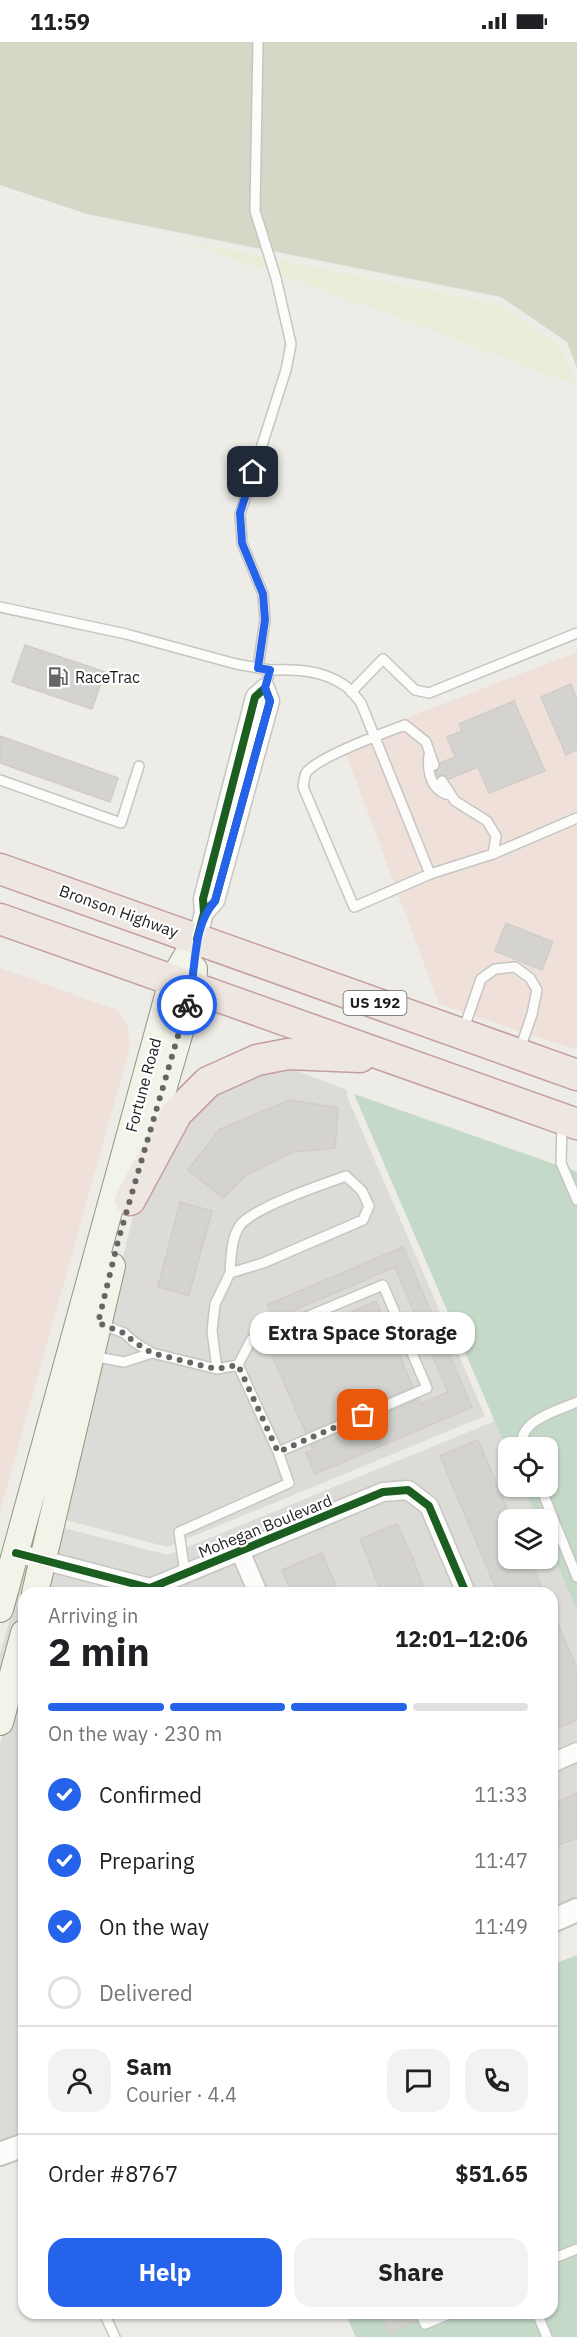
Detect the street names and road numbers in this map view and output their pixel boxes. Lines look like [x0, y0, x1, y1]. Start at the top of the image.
street label: Bronson Highway [57, 880, 181, 942]
road number: US 192 [344, 991, 406, 1015]
street label: Fortune Road [121, 1036, 165, 1134]
street label: Mohegan Boulevard [195, 1490, 335, 1562]

